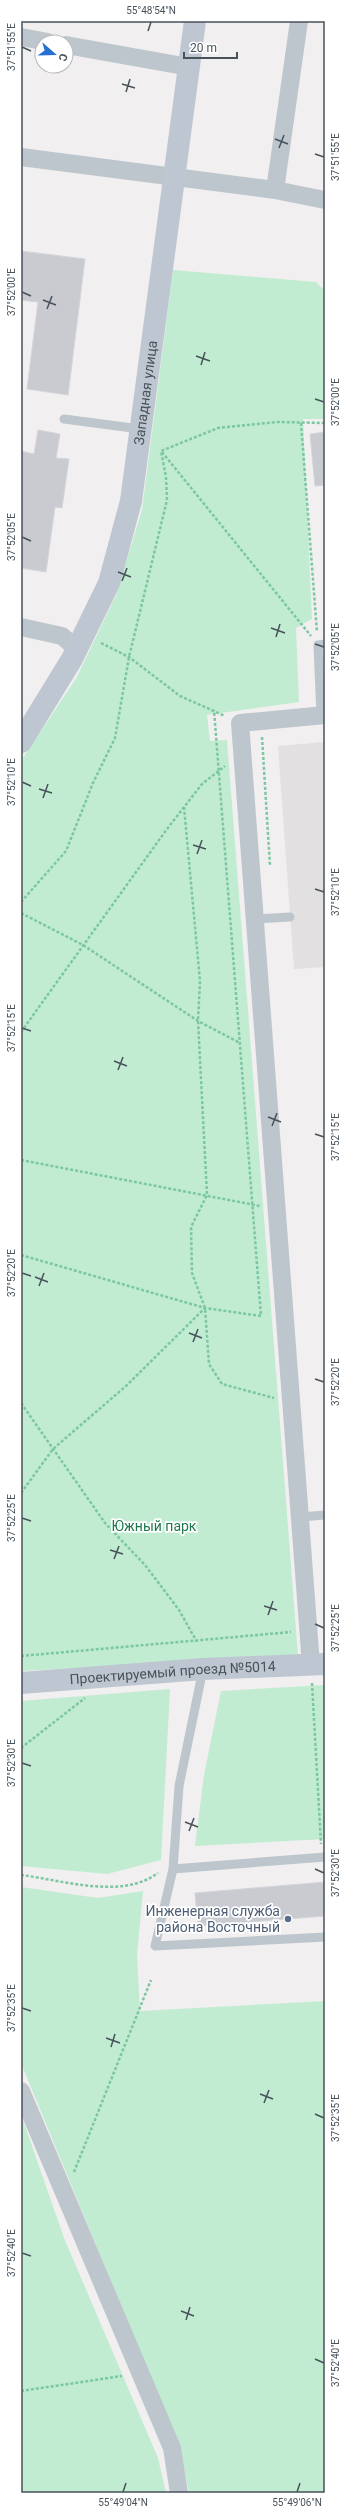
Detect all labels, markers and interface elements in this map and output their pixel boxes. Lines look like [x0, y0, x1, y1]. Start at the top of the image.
text: 55°48'54"N [126, 5, 176, 16]
text: 37°51'55"E [6, 23, 17, 71]
north arrow [34, 34, 74, 74]
scale bar [184, 34, 237, 60]
text: 20 m [190, 41, 217, 55]
text: С [56, 52, 70, 63]
text: 37°51'55"E [330, 133, 341, 181]
text: 37°52'00"E [6, 268, 17, 316]
street label: Западная улица [131, 339, 160, 446]
text: 37°52'00"E [330, 378, 341, 426]
text: 37°52'05"E [6, 513, 17, 561]
text: 37°52'05"E [330, 623, 341, 671]
text: 37°52'10"E [6, 758, 17, 806]
text: 37°52'10"E [330, 868, 341, 916]
text: 37°52'15"E [6, 1004, 17, 1052]
text: 37°52'15"E [330, 1113, 341, 1161]
text: 37°52'20"E [6, 1249, 17, 1297]
text: 37°52'20"E [330, 1358, 341, 1406]
text: 37°52'25"E [6, 1494, 17, 1542]
park label: Южный парк [112, 1518, 197, 1534]
text: 37°52'25"E [330, 1604, 341, 1652]
street label: Проектируемый проезд №5014 [69, 1658, 276, 1687]
text: 37°52'30"E [6, 1739, 17, 1787]
text: 37°52'30"E [330, 1849, 341, 1897]
place label: Инженерная служба района Восточный [146, 1903, 280, 1935]
marker: Инженерная служба района Восточный [283, 1914, 293, 1924]
text: 37°52'35"E [6, 1984, 17, 2032]
text: 37°52'35"E [330, 2094, 341, 2142]
text: 37°52'40"E [6, 2229, 17, 2277]
text: 37°52'40"E [330, 2339, 341, 2387]
text: 55°49'04"N [98, 2497, 148, 2508]
text: 55°49'06"N [272, 2497, 322, 2508]

